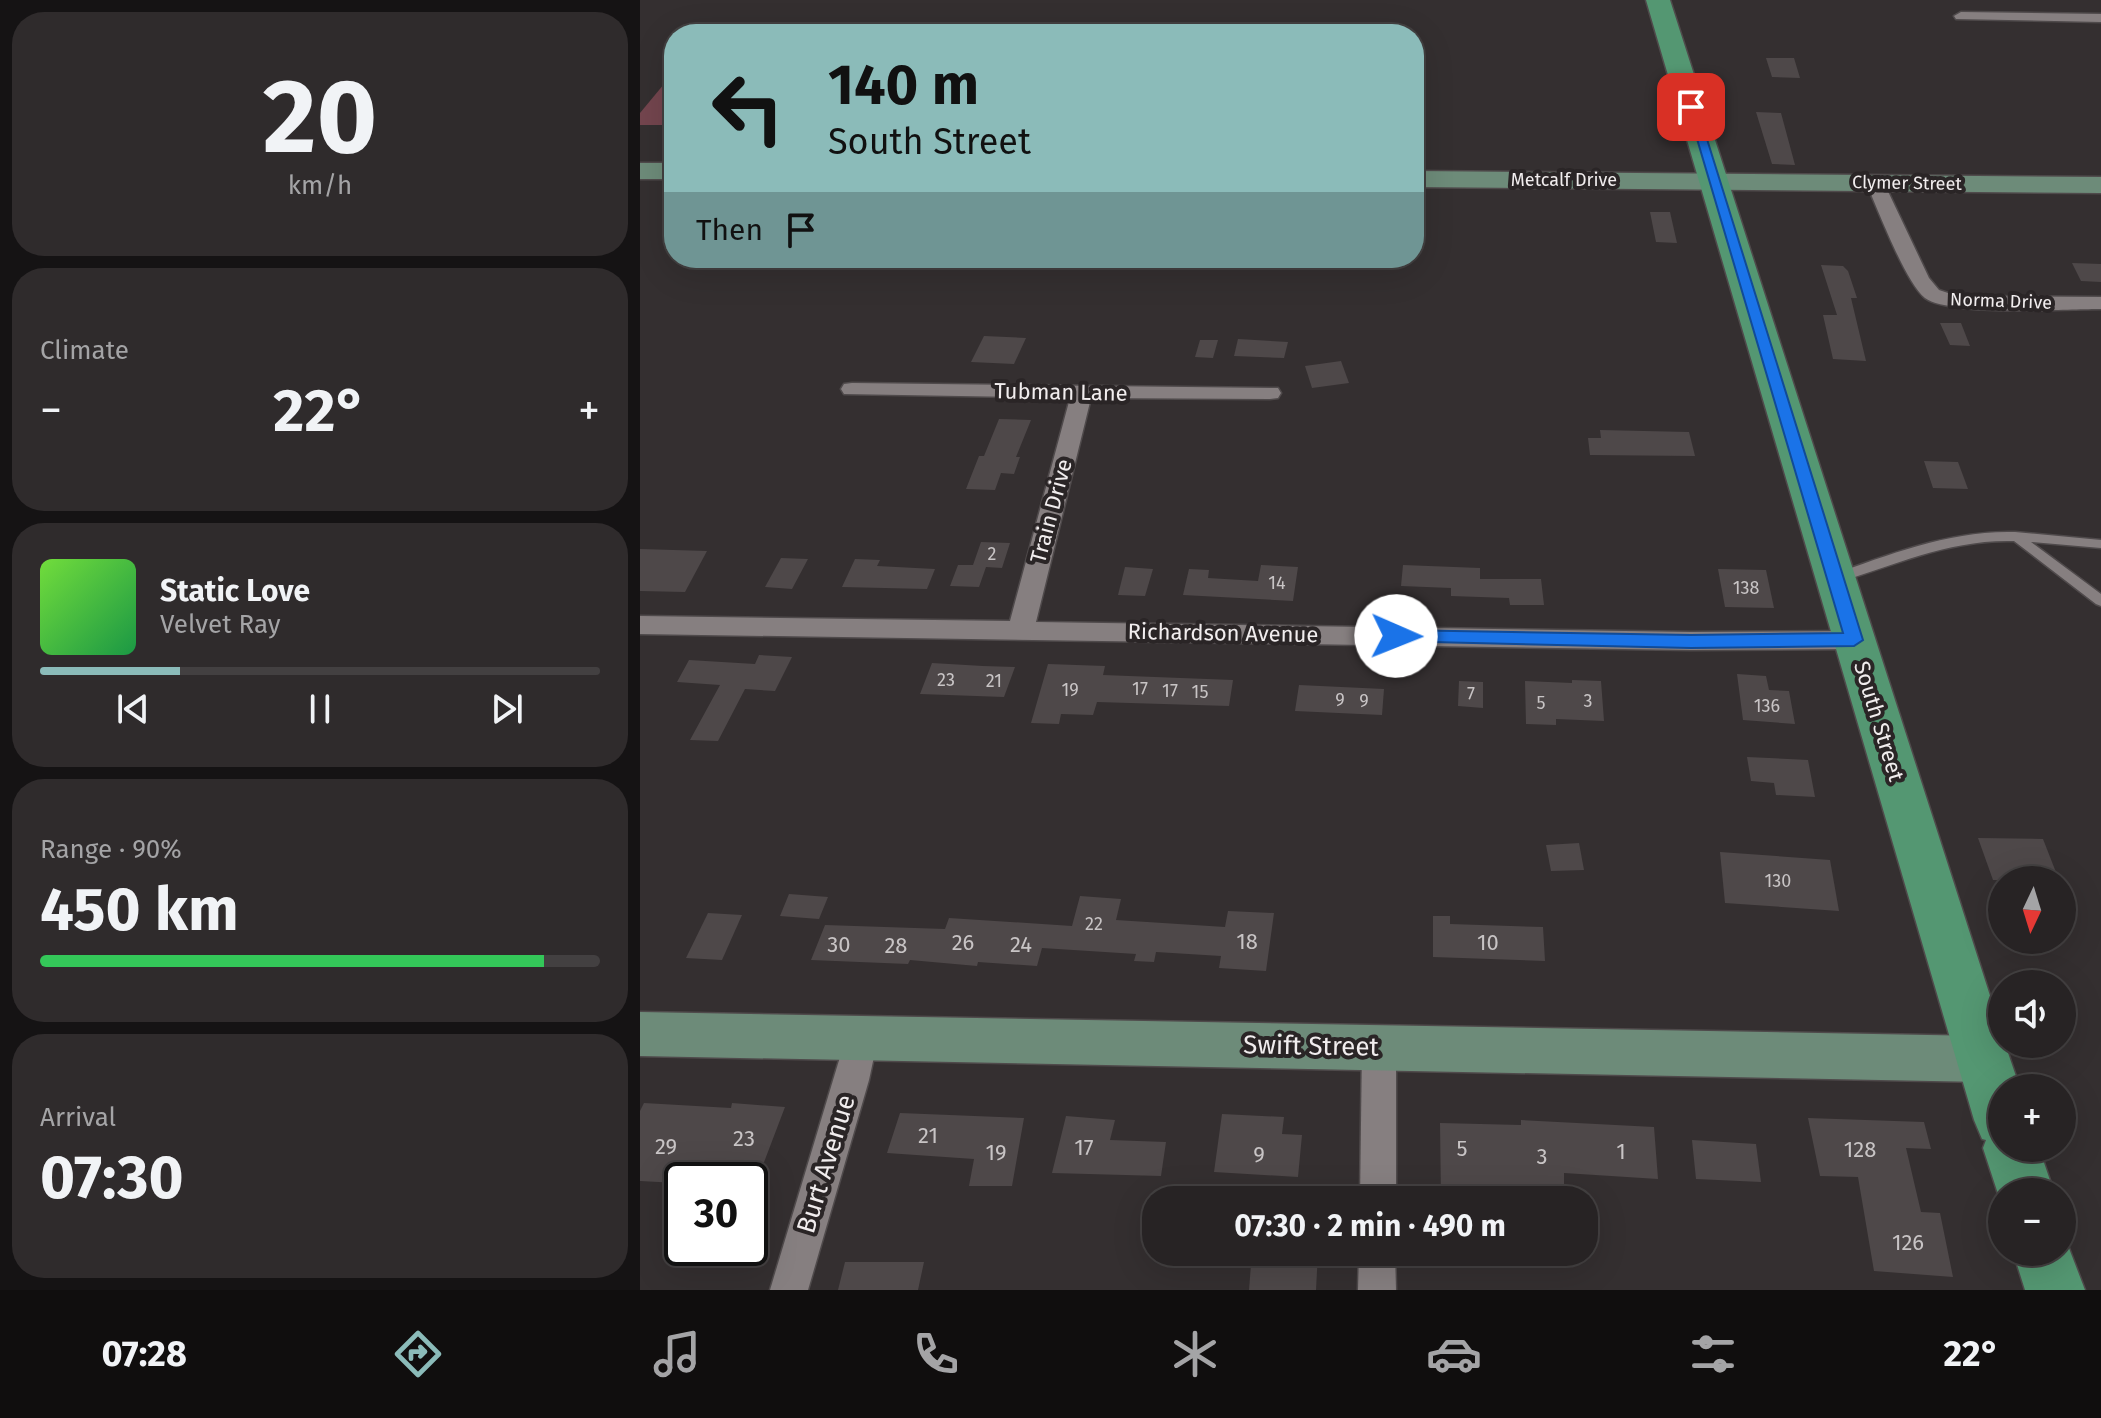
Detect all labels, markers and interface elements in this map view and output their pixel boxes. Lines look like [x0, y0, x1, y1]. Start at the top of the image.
text: 140 m [828, 52, 979, 119]
text: 20 [263, 55, 377, 180]
icon: left [696, 56, 800, 160]
pin [1657, 73, 1725, 141]
icon: arrive [1669, 85, 1713, 129]
text: South Street [828, 120, 1031, 164]
street label: Metcalf Drive [1511, 169, 1617, 191]
text: km/h [288, 170, 352, 201]
street label: Clymer Street [1852, 171, 1963, 195]
icon: arrive [779, 208, 823, 252]
text: Then [696, 212, 763, 248]
street label: Norma Drive [1950, 288, 2052, 314]
text: Climate [40, 335, 129, 366]
text: 22° [273, 375, 367, 447]
street label: Tubman Lane [994, 377, 1128, 407]
text: − [40, 384, 62, 437]
text: + [578, 384, 600, 437]
street label: Train Drive [1024, 456, 1078, 566]
house number: 2 [988, 543, 997, 565]
house number: 14 [1268, 572, 1286, 594]
text: Static Love [160, 573, 310, 609]
house number: 138 [1733, 577, 1759, 599]
position arrow [1354, 594, 1438, 678]
text: Velvet Ray [160, 609, 280, 640]
street label: Richardson Avenue [1127, 618, 1319, 648]
street label: South Street [1848, 658, 1910, 784]
house number: 23 [937, 669, 955, 691]
house number: 21 [986, 670, 1002, 692]
house number: 17 [1132, 678, 1148, 700]
house number: 19 [1061, 679, 1079, 701]
house number: 17 [1162, 680, 1178, 702]
house number: 15 [1192, 681, 1208, 703]
house number: 7 [1467, 683, 1475, 705]
icon: previous [111, 687, 155, 731]
icon: pause [298, 687, 342, 731]
icon: next [485, 687, 529, 731]
house number: 9 [1335, 689, 1345, 711]
house number: 9 [1359, 690, 1369, 712]
house number: 3 [1584, 690, 1592, 712]
house number: 5 [1536, 692, 1546, 714]
house number: 136 [1754, 695, 1780, 717]
text: Range · 90% [40, 834, 182, 865]
north arrow [1988, 866, 2076, 954]
map controls [1988, 866, 2076, 1266]
house number: 130 [1765, 870, 1791, 892]
text: 450 km [40, 874, 239, 946]
house number: 22 [1085, 913, 1103, 935]
house number: 18 [1236, 928, 1258, 955]
house number: 26 [952, 929, 974, 956]
house number: 10 [1477, 929, 1499, 956]
house number: 30 [827, 931, 851, 958]
house number: 24 [1010, 931, 1032, 958]
house number: 28 [884, 932, 908, 959]
button: sound [1988, 970, 2076, 1058]
street label: Swift Street [1243, 1029, 1380, 1063]
button: + [1988, 1074, 2076, 1162]
street label: Burt Avenue [790, 1091, 862, 1237]
text: Arrival [40, 1102, 116, 1133]
house number: 21 [918, 1122, 938, 1149]
house number: 23 [733, 1125, 755, 1152]
house number: 29 [655, 1133, 677, 1160]
house number: 17 [1074, 1134, 1094, 1161]
house number: 5 [1456, 1135, 1468, 1162]
house number: 128 [1844, 1136, 1876, 1163]
house number: 1 [1616, 1138, 1626, 1165]
house number: 19 [985, 1139, 1007, 1166]
house number: 9 [1253, 1141, 1265, 1168]
text: 07:30 [40, 1142, 184, 1214]
house number: 3 [1537, 1143, 1547, 1170]
speed limit sign: 30 [664, 1162, 768, 1266]
button: − [1988, 1178, 2076, 1266]
text: 07:30 · 2 min · 490 m [1234, 1208, 1506, 1244]
house number: 126 [1892, 1229, 1924, 1256]
icon: directions [390, 1326, 446, 1382]
icon: music [649, 1326, 705, 1382]
icon: phone [908, 1326, 964, 1382]
icon: climate [1167, 1326, 1223, 1382]
icon: car [1426, 1326, 1482, 1382]
icon: filters [1685, 1326, 1741, 1382]
text: 07:28 [101, 1332, 187, 1376]
text: 22° [1944, 1332, 1999, 1376]

